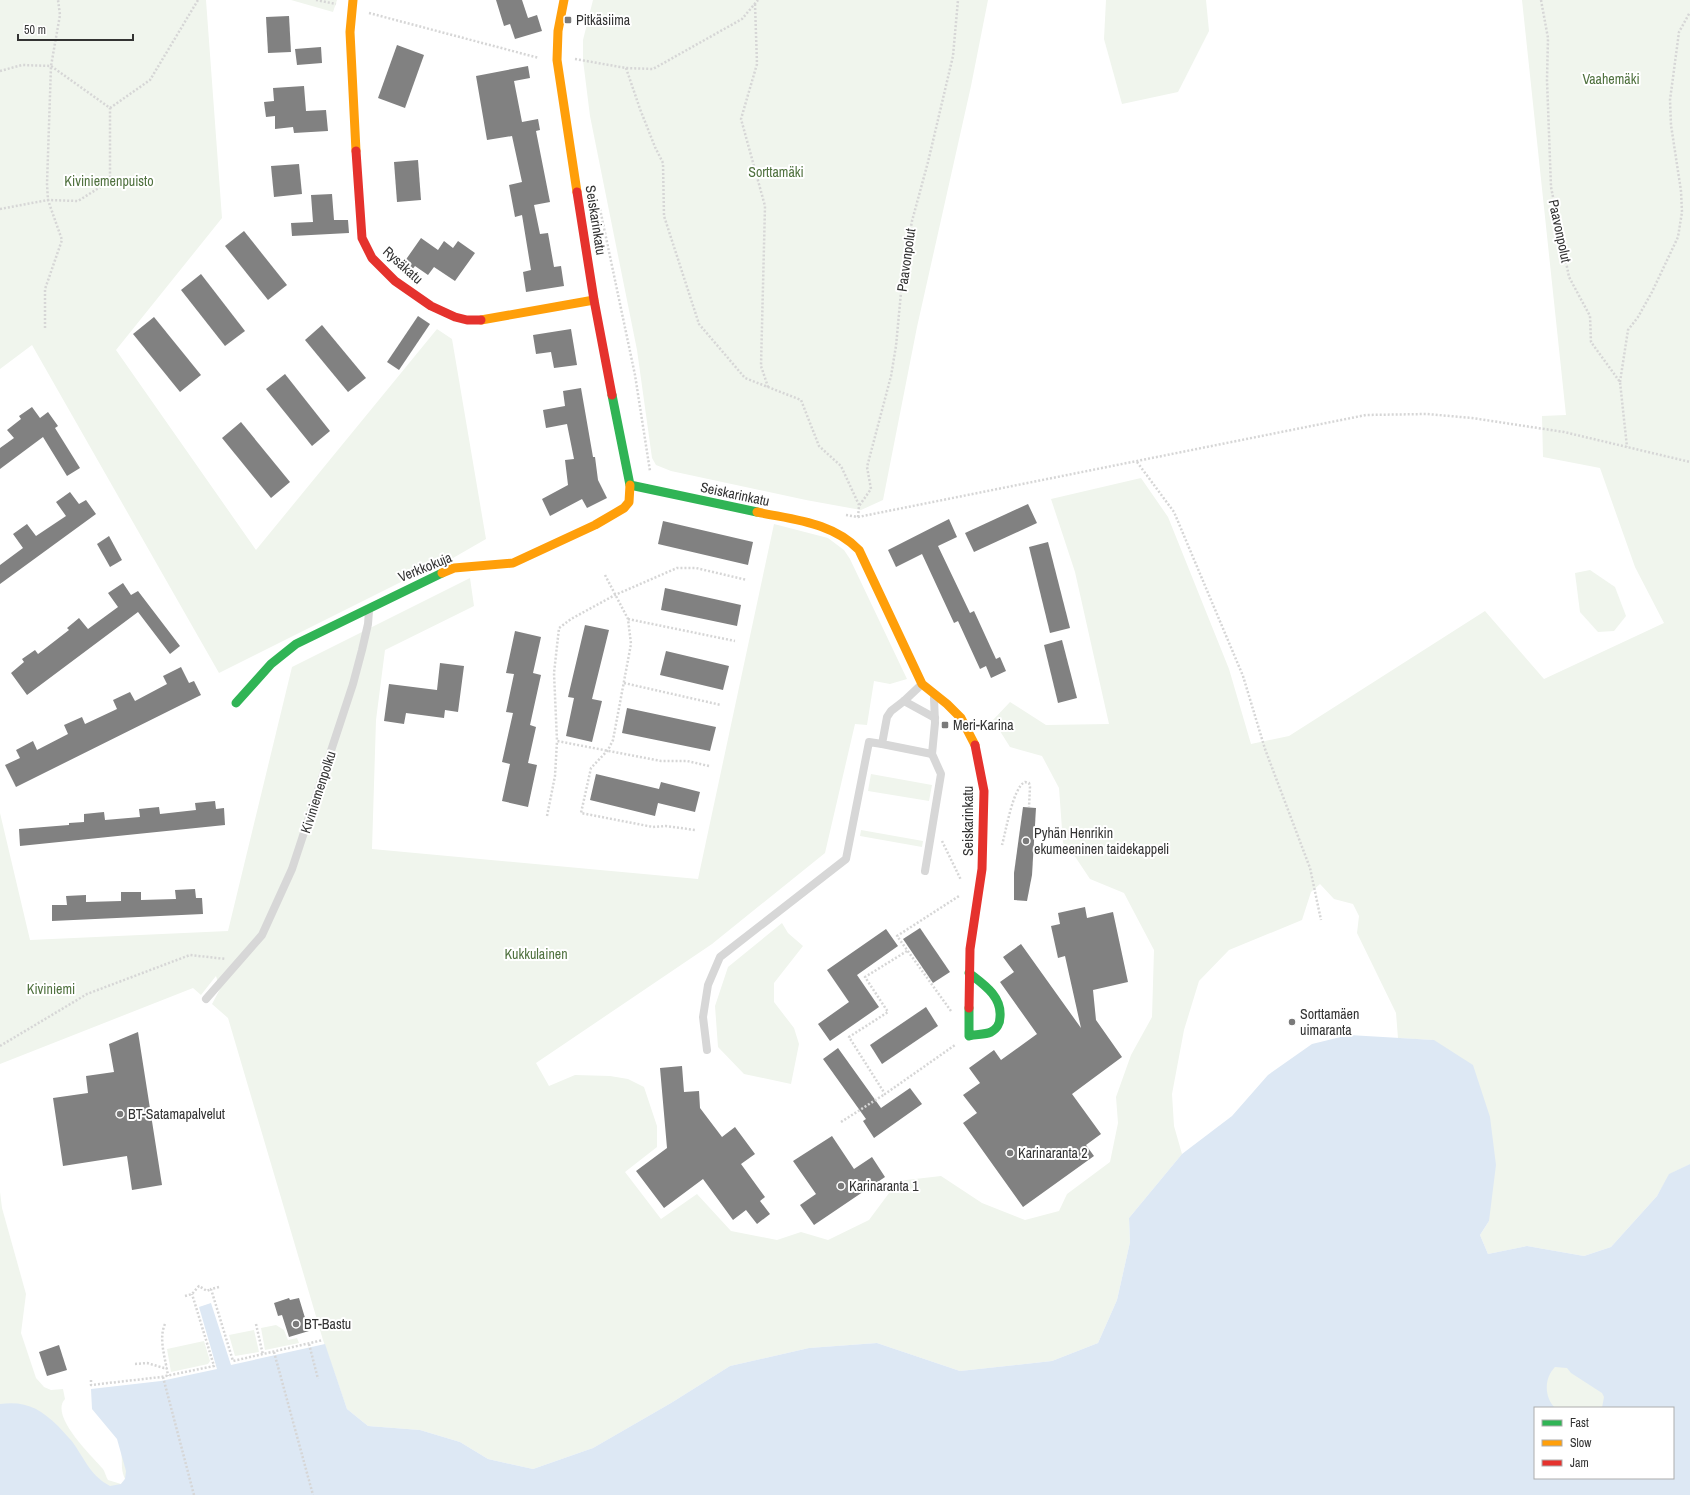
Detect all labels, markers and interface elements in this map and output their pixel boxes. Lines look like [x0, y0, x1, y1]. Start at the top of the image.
place label: Pitkäsiima [576, 11, 631, 29]
marker: Pitkäsiima [563, 15, 573, 25]
scale bar [18, 16, 133, 42]
text: 50 m [24, 22, 46, 38]
park label: Vaahemäki [1582, 70, 1640, 88]
park label: Sorttamäki [748, 163, 804, 181]
park label: Kiviniemenpuisto [64, 172, 154, 190]
street label: Seiskarinkatu [582, 184, 610, 256]
street label: Paavonpolut [1545, 198, 1575, 264]
street label: Paavonpolut [893, 227, 919, 293]
street label: Rysäkatu [379, 242, 427, 288]
street label: Seiskarinkatu [699, 478, 771, 510]
street label: Verkkokuja [396, 548, 455, 586]
place label: Meri-Karina [953, 716, 1014, 734]
marker: Meri-Karina [940, 720, 950, 730]
street label: Kiviniemenpolku [296, 749, 340, 835]
street label: Seiskarinkatu [959, 786, 977, 856]
place label: Pyhän Henrikin ekumeeninen taidekappeli [1034, 824, 1169, 858]
marker: Pyhän Henrikin ekumeeninen taidekappeli [1021, 836, 1031, 846]
park label: Kukkulainen [504, 945, 568, 963]
park label: Kiviniemi [27, 980, 75, 998]
place label: Sorttamäen uimaranta [1300, 1005, 1359, 1039]
marker: Sorttamäen uimaranta [1287, 1017, 1297, 1027]
place label: BT-Satamapalvelut [128, 1105, 225, 1123]
marker: BT-Satamapalvelut [115, 1109, 125, 1119]
place label: Karinaranta 2 [1018, 1144, 1088, 1162]
marker: Karinaranta 2 [1005, 1148, 1015, 1158]
place label: Karinaranta 1 [849, 1177, 919, 1195]
marker: Karinaranta 1 [836, 1181, 846, 1191]
place label: BT-Bastu [304, 1315, 351, 1333]
marker: BT-Bastu [291, 1319, 301, 1329]
legend [1534, 1407, 1674, 1479]
text: Fast [1570, 1415, 1589, 1431]
text: Slow [1570, 1435, 1592, 1451]
text: Jam [1570, 1455, 1589, 1471]

